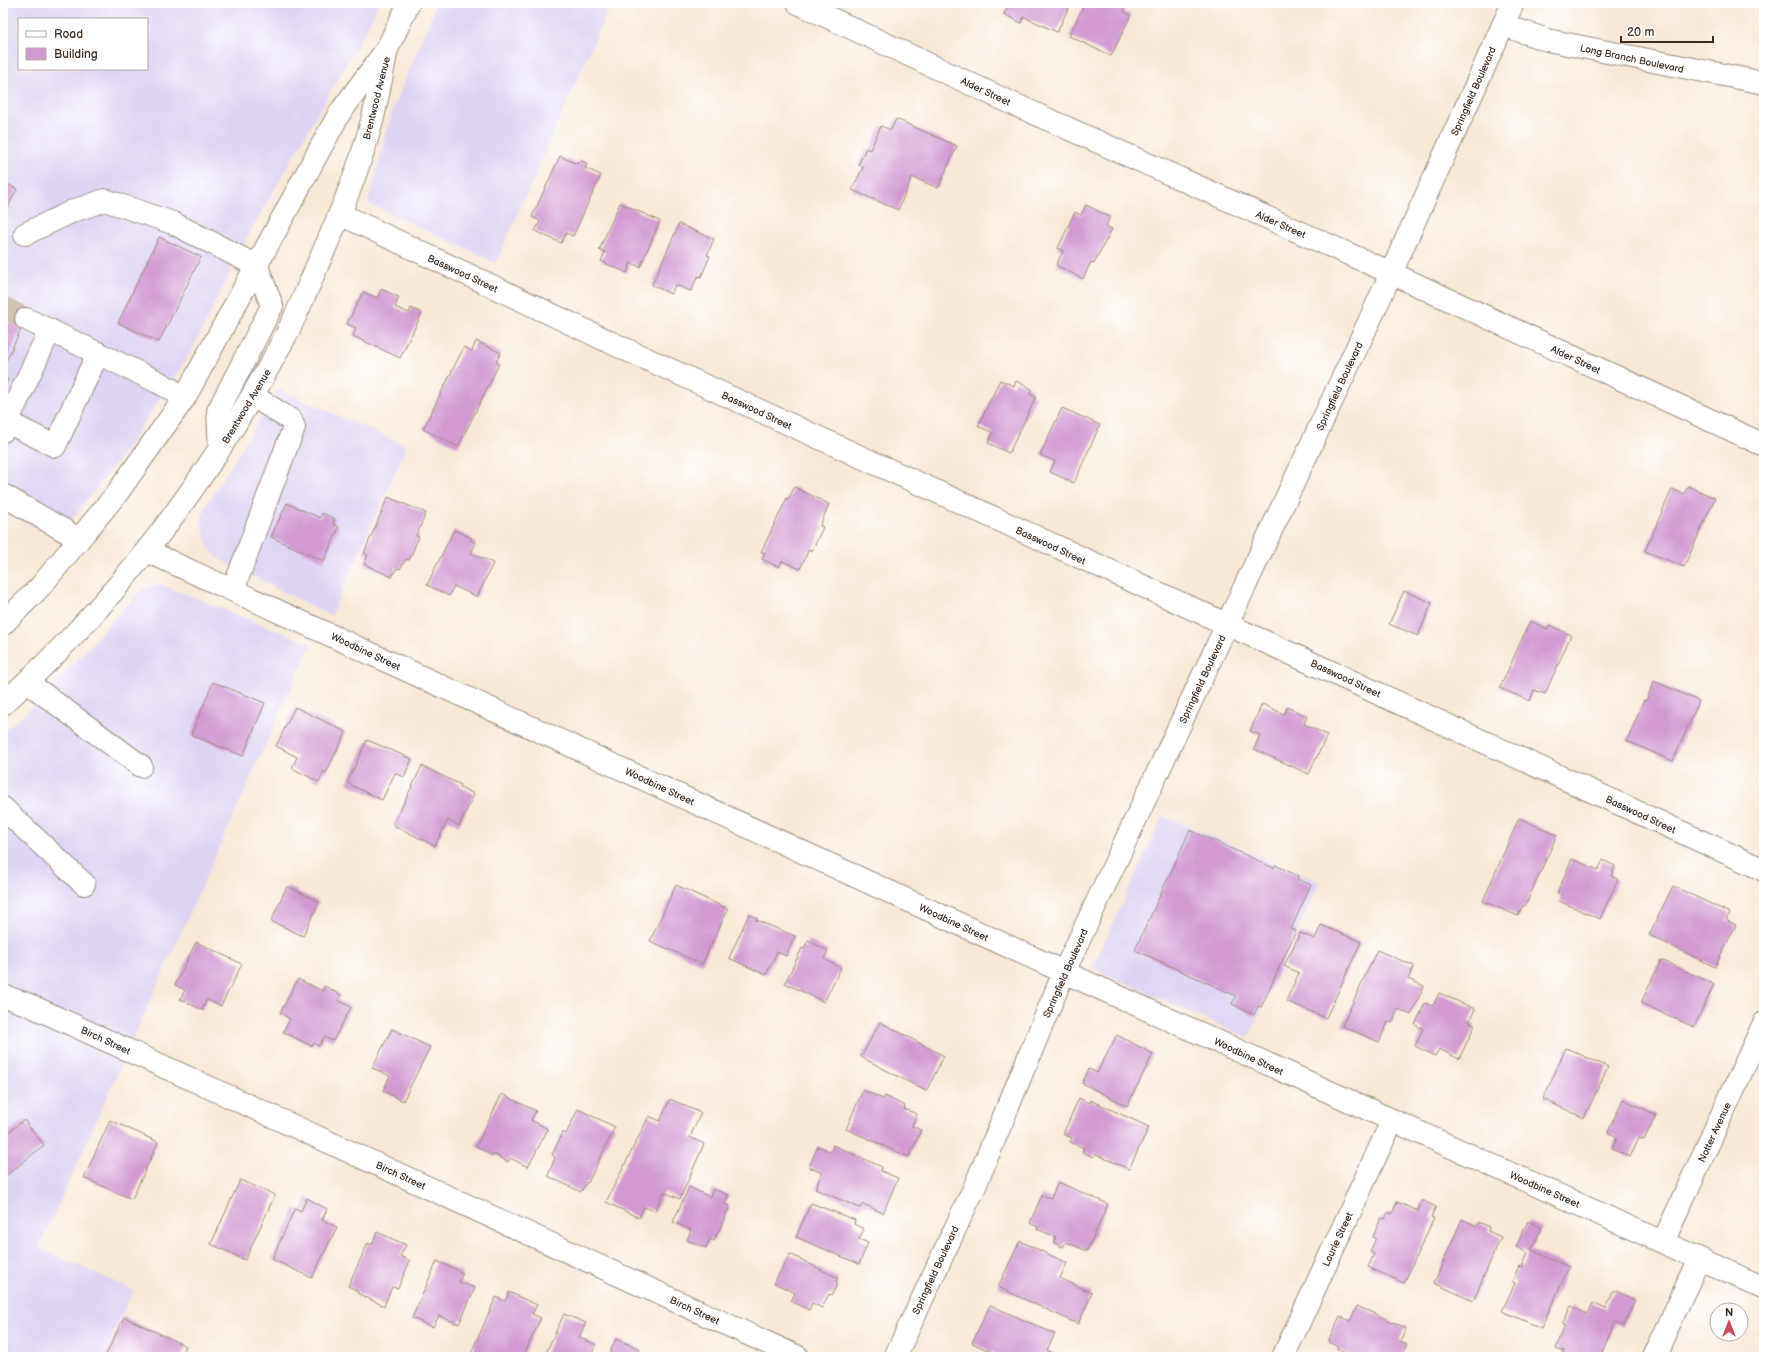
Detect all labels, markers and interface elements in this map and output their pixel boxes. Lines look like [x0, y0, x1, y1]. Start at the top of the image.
legend [18, 18, 148, 70]
scale bar [1621, 18, 1713, 44]
text: 20 m [1627, 25, 1654, 40]
text: Road [54, 27, 83, 42]
street label: Long Branch Boulevard [1579, 42, 1685, 76]
street label: Springfield Boulevard [1449, 45, 1499, 138]
text: Building [54, 47, 98, 62]
street label: Brentwood Avenue [361, 56, 393, 141]
street label: Alder Street [959, 75, 1012, 109]
street label: Alder Street [1254, 209, 1307, 241]
street label: Basswood Street [426, 252, 500, 295]
street label: Springfield Boulevard [1314, 340, 1366, 433]
street label: Alder Street [1549, 343, 1602, 377]
street label: Brentwood Avenue [220, 367, 274, 446]
street label: Basswood Street [720, 389, 794, 432]
street label: Basswood Street [1014, 524, 1088, 567]
street label: Woodbine Street [329, 631, 402, 673]
street label: Springfield Boulevard [1177, 633, 1229, 726]
street label: Basswood Street [1309, 657, 1383, 700]
street label: Woodbine Street [623, 766, 696, 808]
street label: Basswood Street [1604, 793, 1678, 836]
street label: Woodbine Street [917, 902, 990, 944]
street label: Springfield Boulevard [1041, 927, 1091, 1020]
street label: Birch Street [79, 1024, 132, 1058]
street label: Woodbine Street [1212, 1036, 1285, 1078]
street label: Notter Avenue [1696, 1101, 1734, 1164]
street label: Birch Street [374, 1159, 427, 1193]
street label: Woodbine Street [1508, 1169, 1581, 1211]
street label: Laurie Street [1320, 1210, 1356, 1268]
street label: Springfield Boulevard [910, 1224, 962, 1317]
street label: Birch Street [668, 1294, 721, 1328]
north arrow [1709, 1302, 1749, 1342]
text: N [1725, 1306, 1733, 1319]

